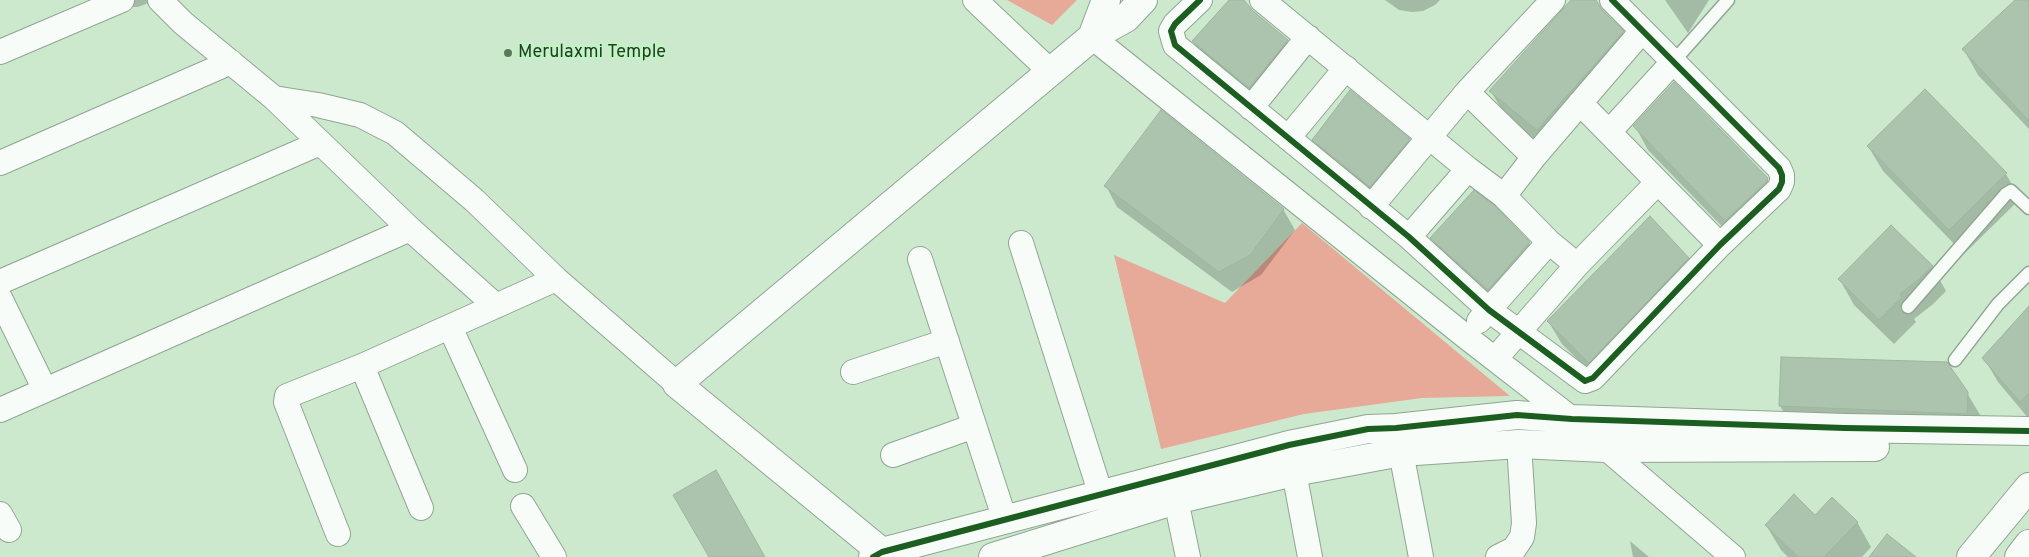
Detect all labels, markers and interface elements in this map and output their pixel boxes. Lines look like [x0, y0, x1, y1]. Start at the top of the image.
place label: Merulaxmi Temple [518, 42, 666, 64]
marker: Merulaxmi Temple [502, 47, 514, 59]

